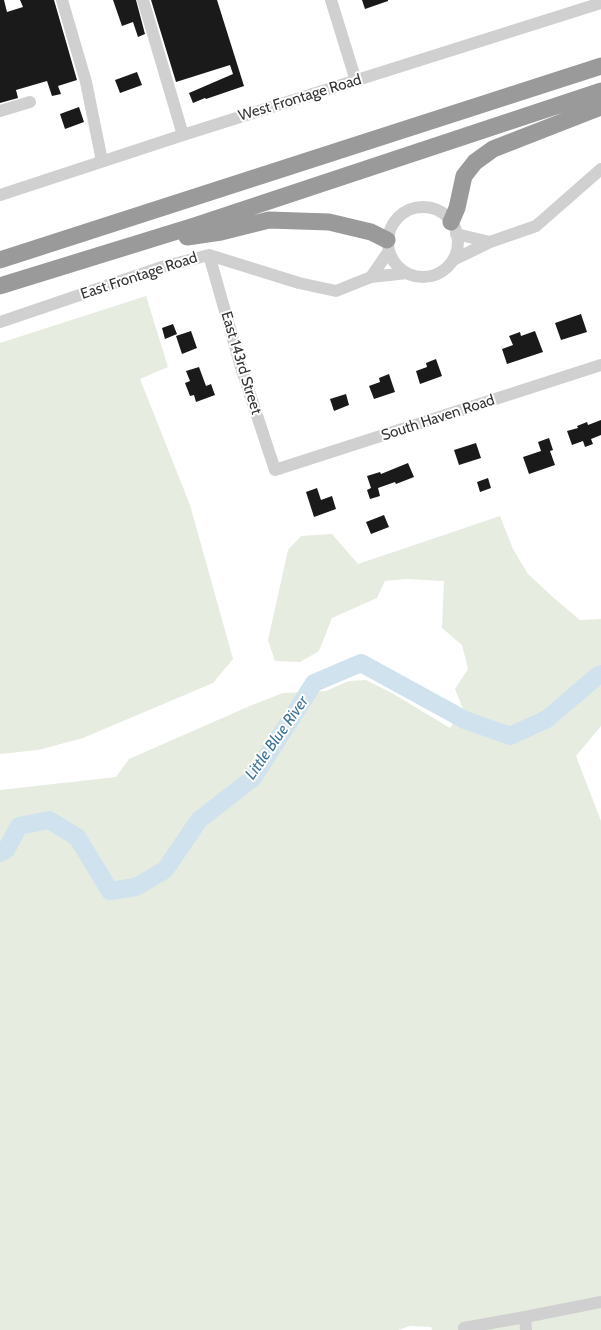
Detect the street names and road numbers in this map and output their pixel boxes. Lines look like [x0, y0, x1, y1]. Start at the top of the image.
street label: West Frontage Road [236, 71, 364, 125]
street label: East Frontage Road [78, 249, 200, 303]
street label: East 143rd Street [217, 309, 265, 417]
street label: South Haven Road [379, 391, 497, 445]

